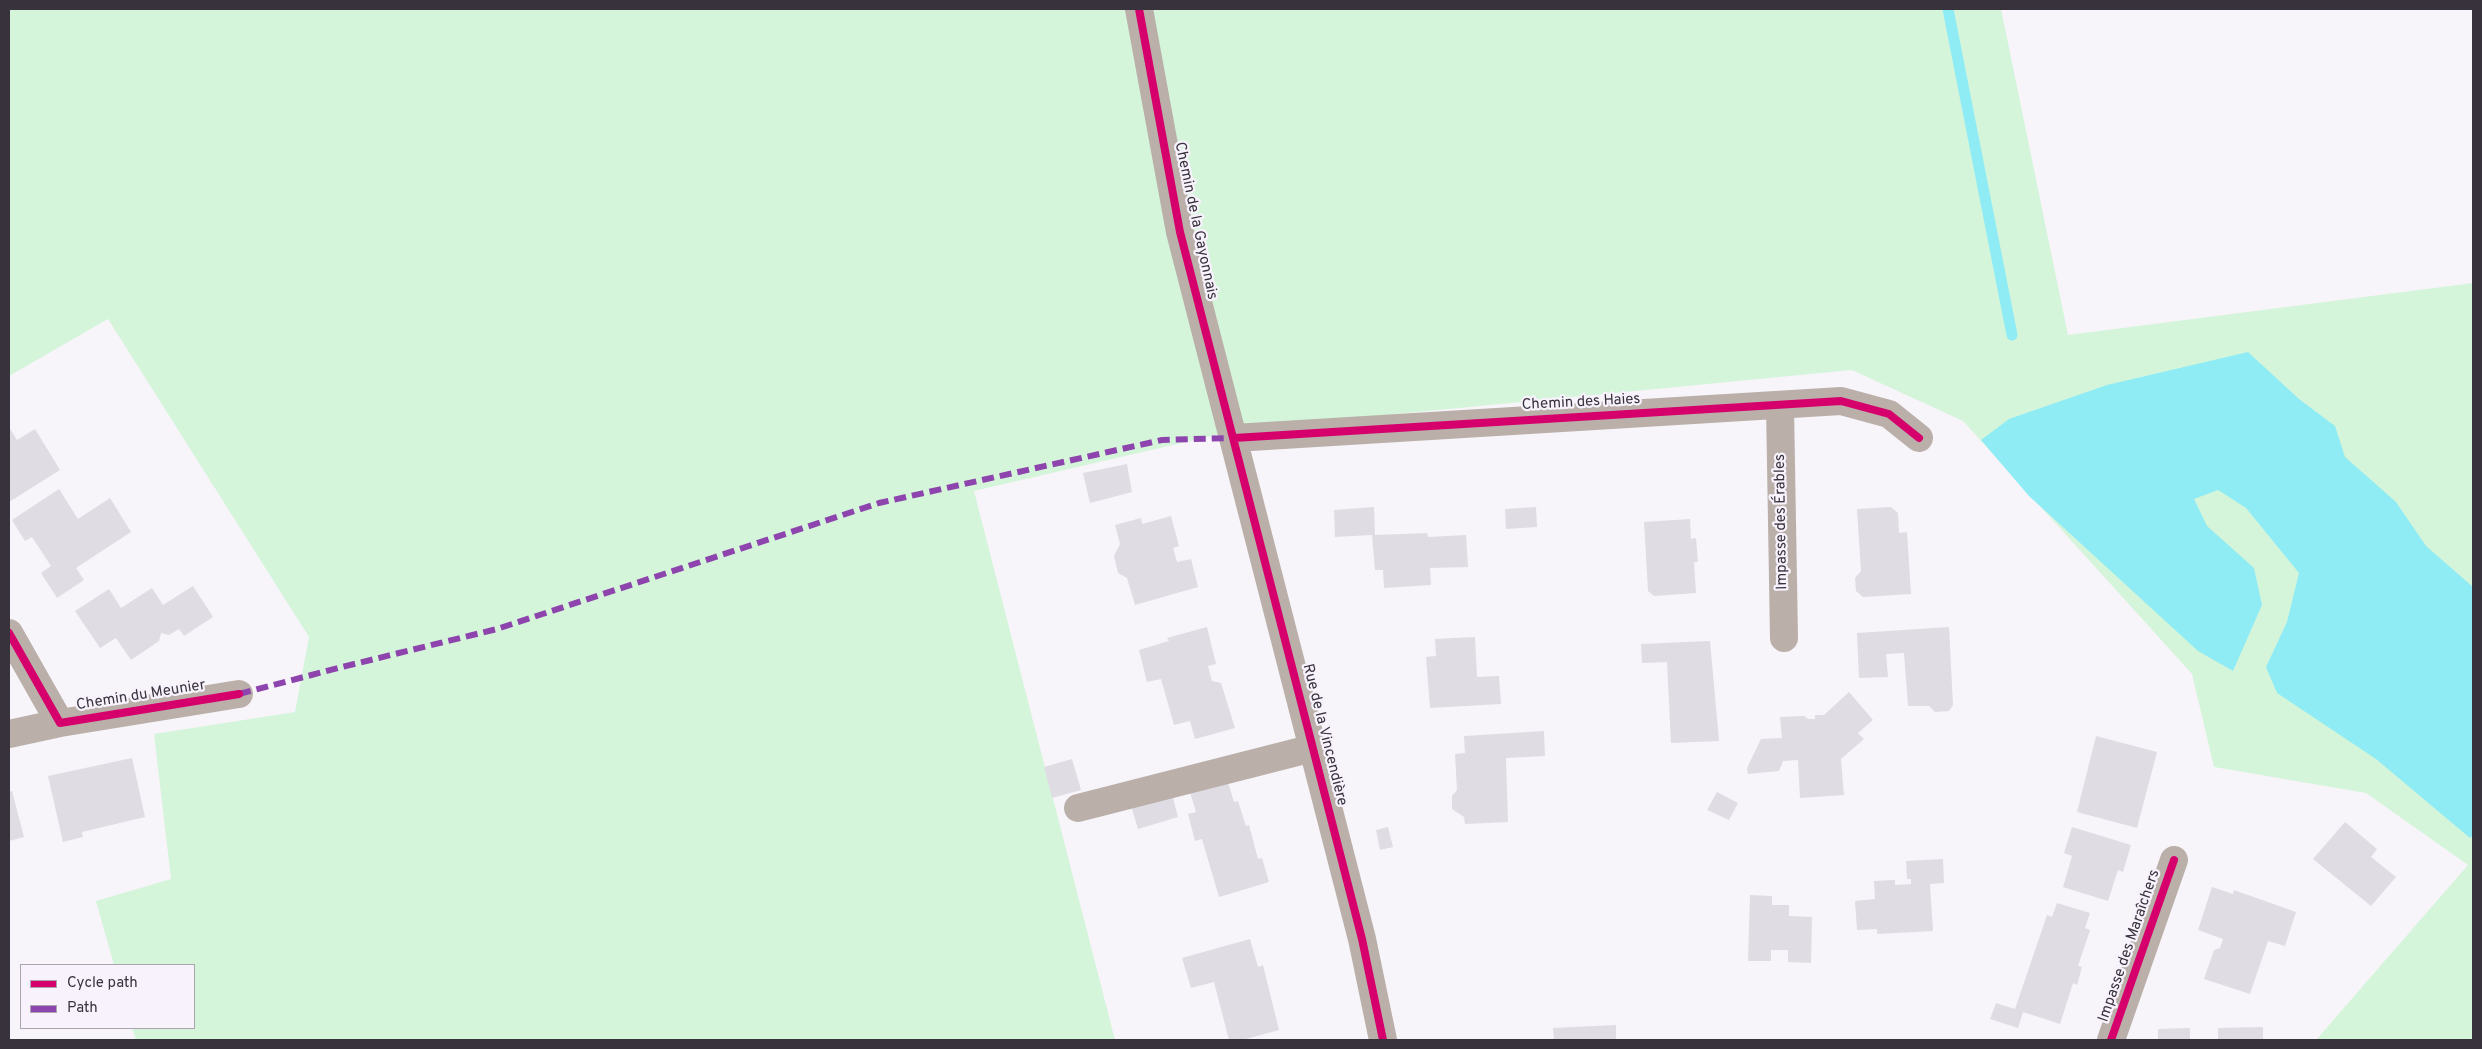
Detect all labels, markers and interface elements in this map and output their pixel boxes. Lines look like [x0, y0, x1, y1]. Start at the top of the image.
street label: Chemin de la Gayonnais [1169, 141, 1221, 301]
street label: Chemin des Haies [1521, 391, 1641, 415]
street label: Impasse des Érables [1772, 454, 1792, 590]
street label: Rue de la Vincendière [1298, 662, 1350, 808]
street label: Chemin du Meunier [75, 677, 207, 715]
street label: Impasse des Maraîchers [2095, 867, 2165, 1025]
legend [20, 964, 195, 1029]
text: Cycle path [67, 974, 138, 993]
text: Path [67, 999, 98, 1018]

